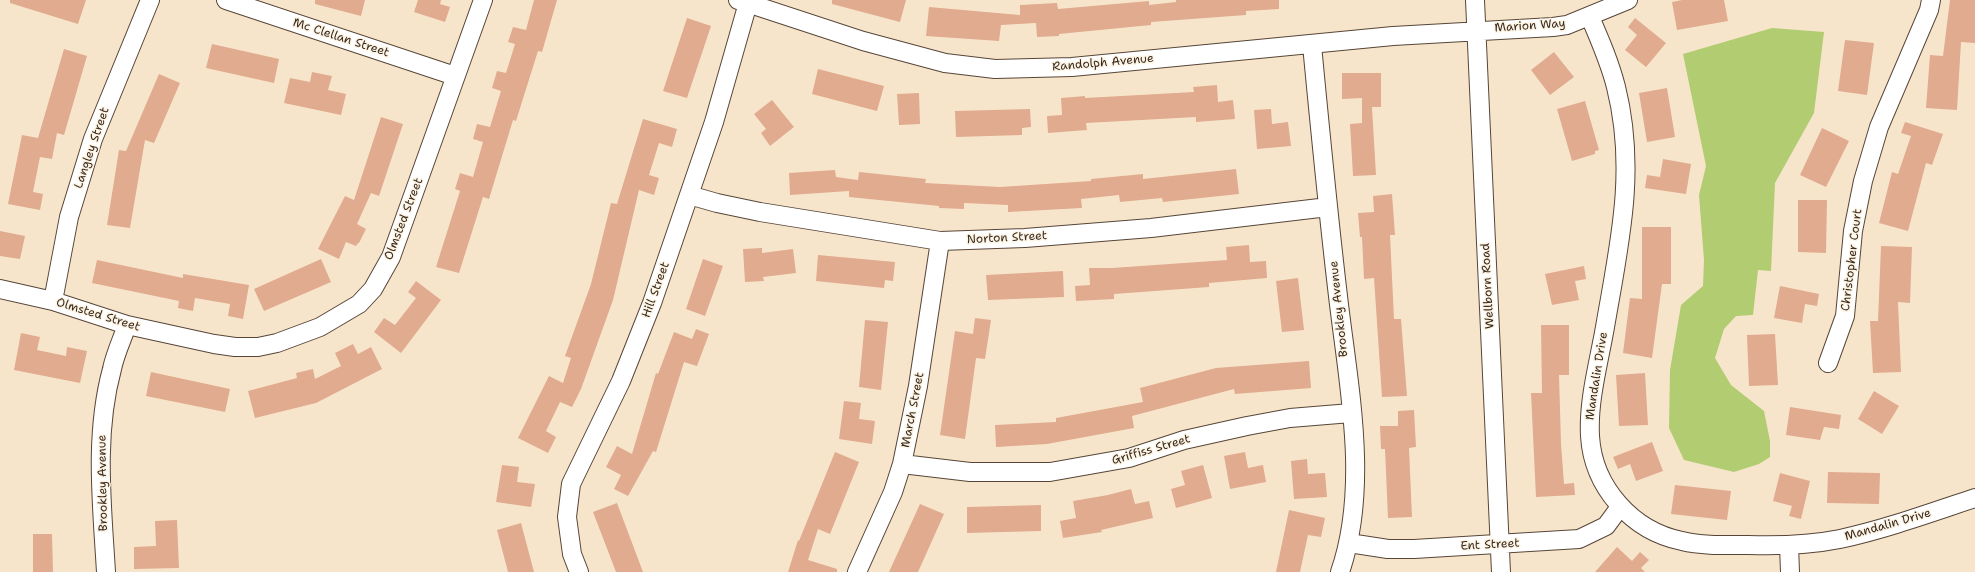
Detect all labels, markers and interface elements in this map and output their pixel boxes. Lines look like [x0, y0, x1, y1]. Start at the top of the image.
street label: Mc Clellan Street [291, 16, 391, 60]
street label: Marion Way [1494, 16, 1566, 36]
street label: Randolph Avenue [1052, 51, 1154, 75]
street label: Langley Street [71, 106, 113, 190]
street label: Olmsted Street [382, 176, 426, 262]
street label: Christopher Court [1839, 208, 1865, 312]
street label: Norton Street [967, 229, 1047, 247]
street label: Wellborn Road [1479, 243, 1497, 329]
street label: Hill Street [639, 260, 673, 320]
street label: Brookley Avenue [1327, 260, 1351, 358]
street label: Olmsted Street [54, 295, 142, 335]
street label: Mandalin Drive [1583, 331, 1611, 421]
street label: March Street [899, 371, 927, 449]
street label: Griffiss Street [1110, 432, 1192, 468]
street label: Brookley Avenue [95, 435, 111, 531]
street label: Mandalin Drive [1843, 506, 1933, 544]
street label: Ent Street [1460, 536, 1520, 554]

